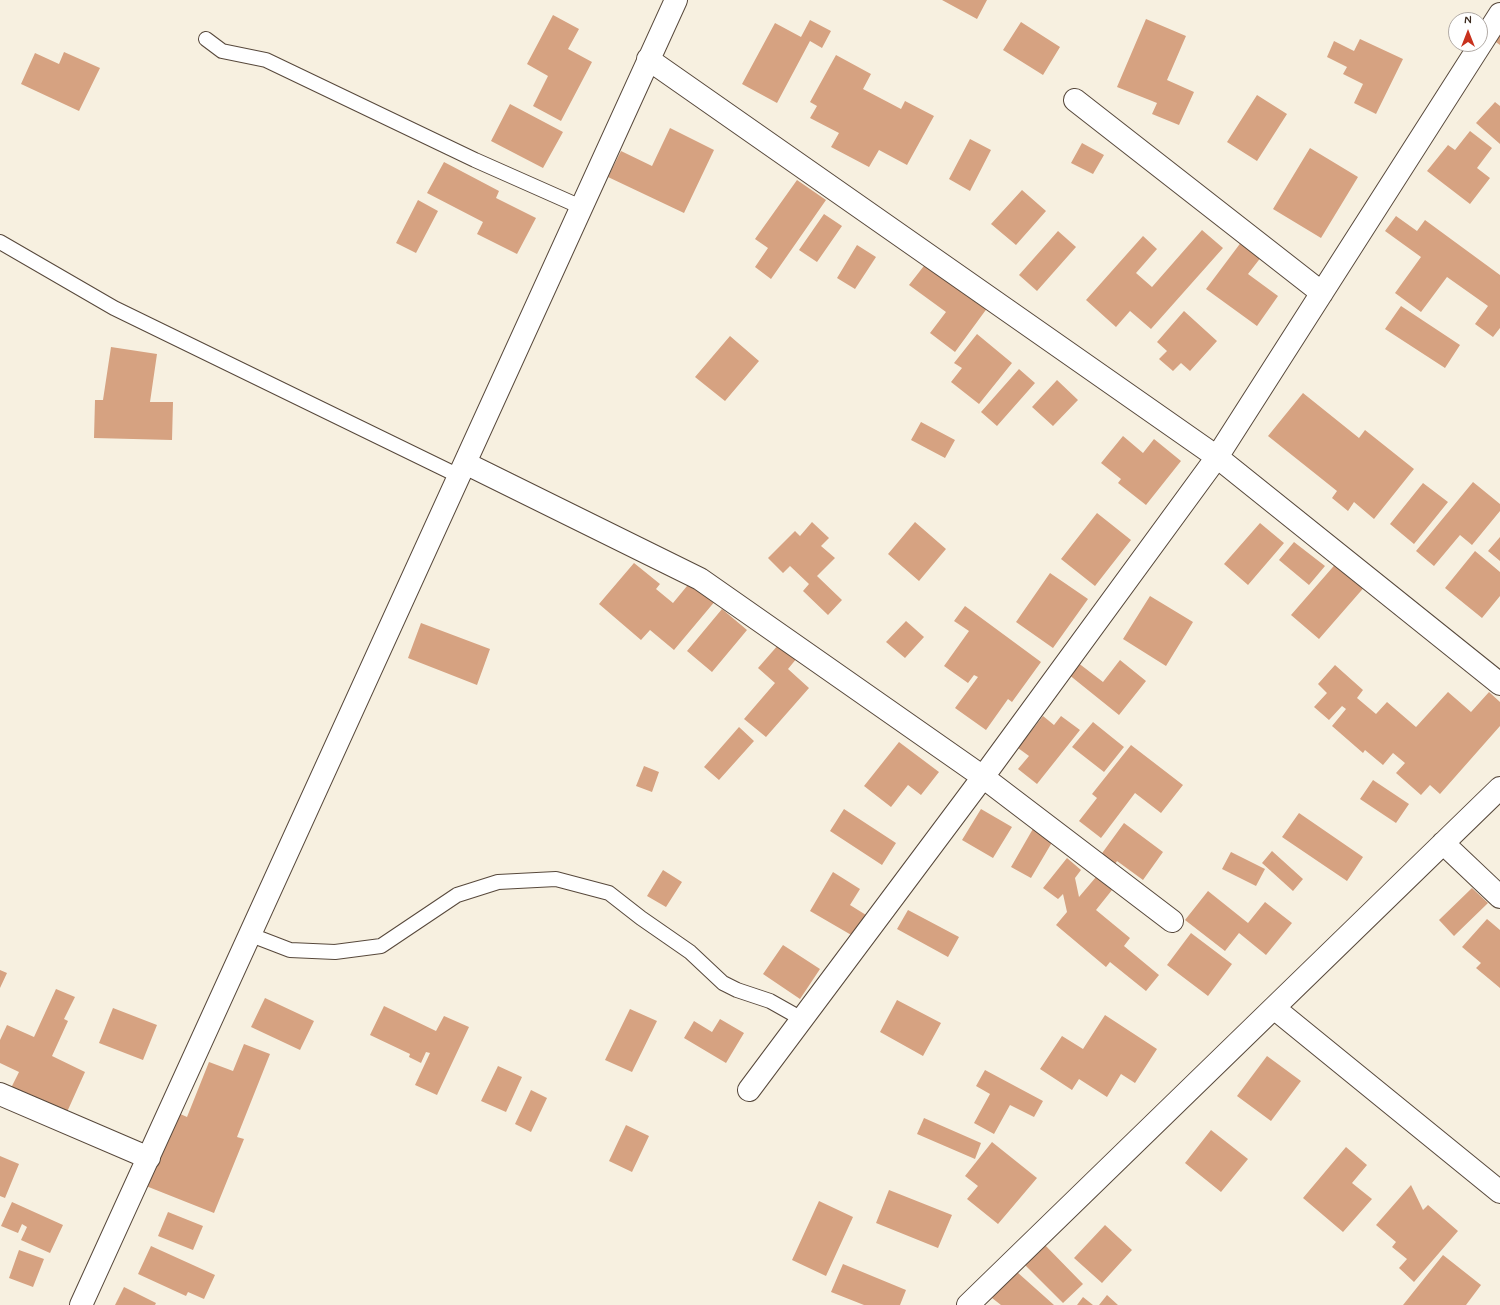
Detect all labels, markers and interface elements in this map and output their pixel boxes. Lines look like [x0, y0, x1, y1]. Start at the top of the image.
north arrow [1448, 12, 1488, 52]
text: N [1464, 14, 1472, 28]

